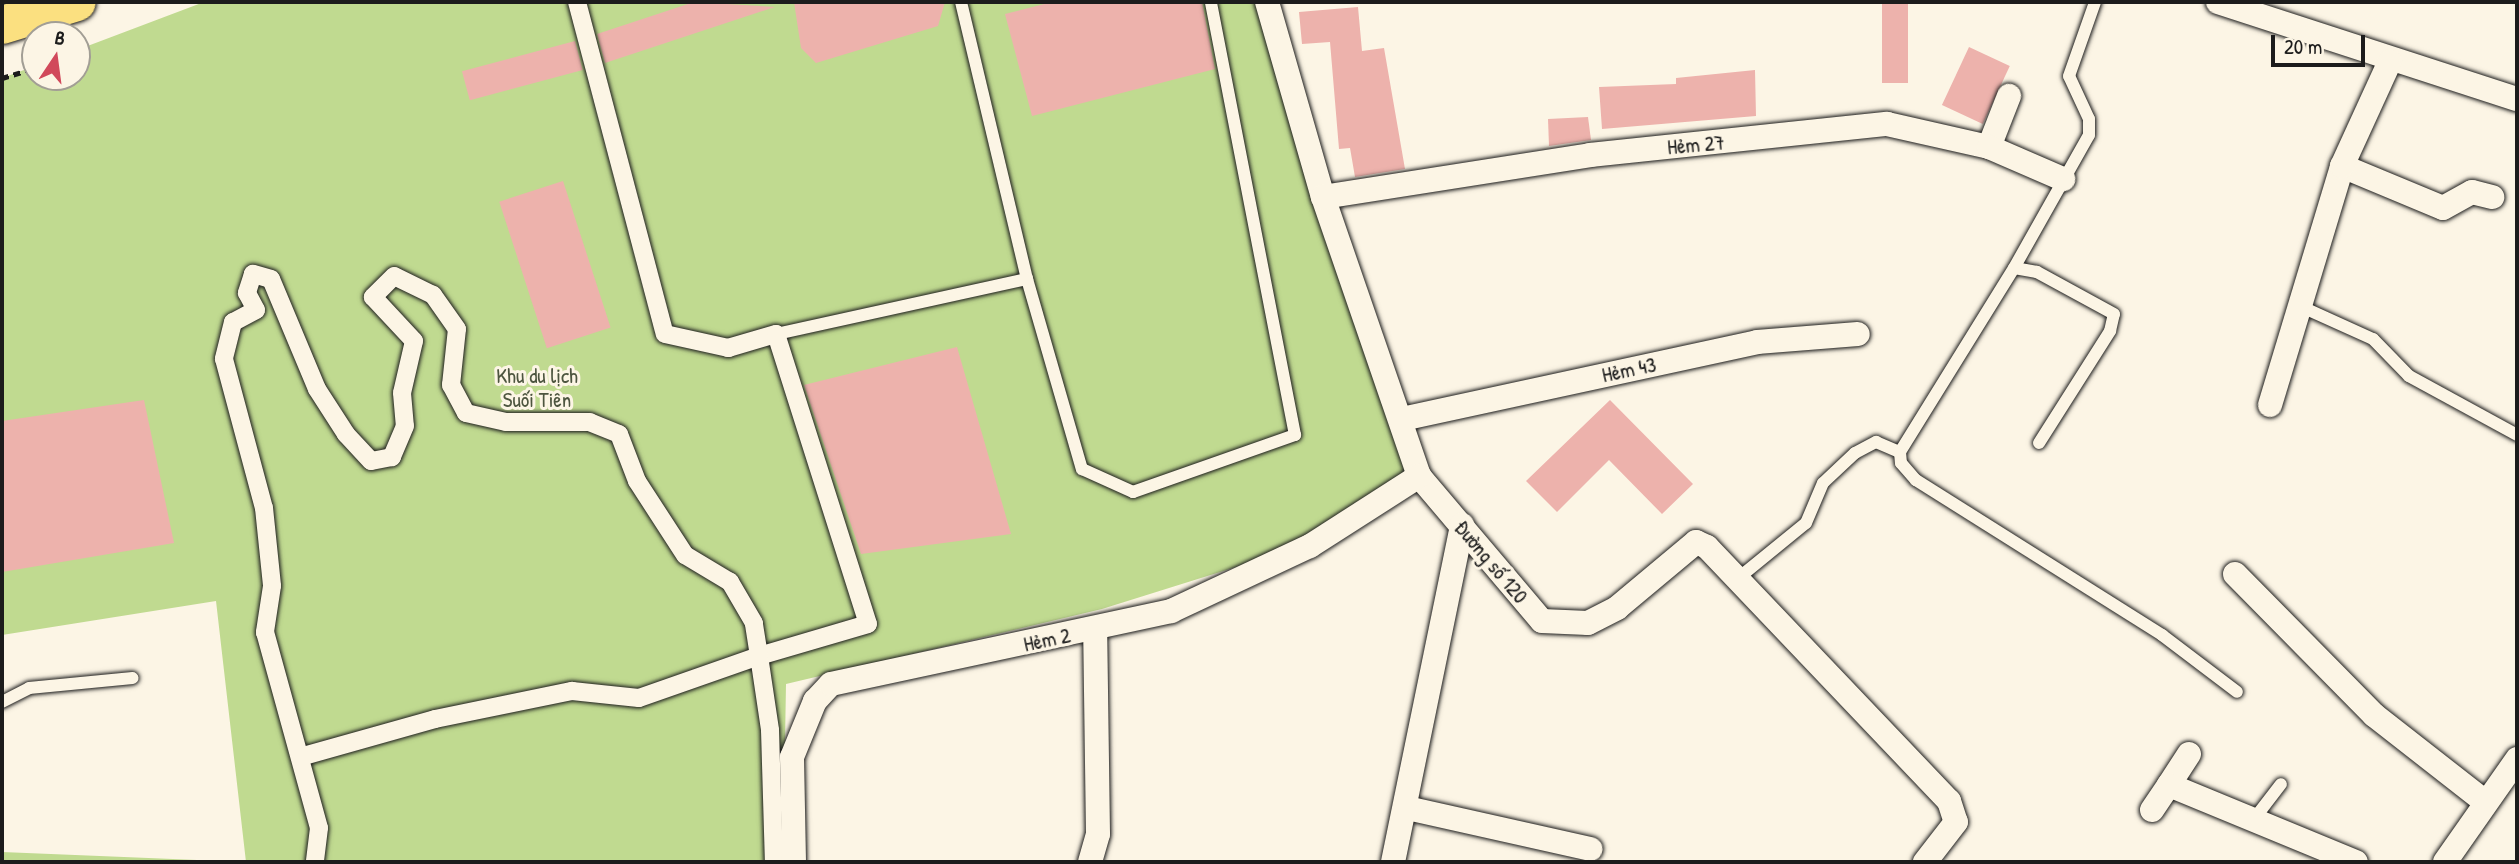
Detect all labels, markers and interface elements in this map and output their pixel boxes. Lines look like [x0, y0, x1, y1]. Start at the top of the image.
north arrow [21, 21, 91, 91]
scale bar [2274, 21, 2368, 65]
text: B [53, 24, 68, 51]
text: 20 m [2284, 32, 2322, 61]
street label: Hẻm 27 [1666, 130, 1726, 160]
street label: Hẻm 43 [1600, 352, 1658, 388]
park label: Khu du lịch Suối Tiên [496, 363, 578, 413]
street label: Đường số 120 [1449, 515, 1533, 609]
street label: Hẻm 2 [1021, 623, 1073, 657]

